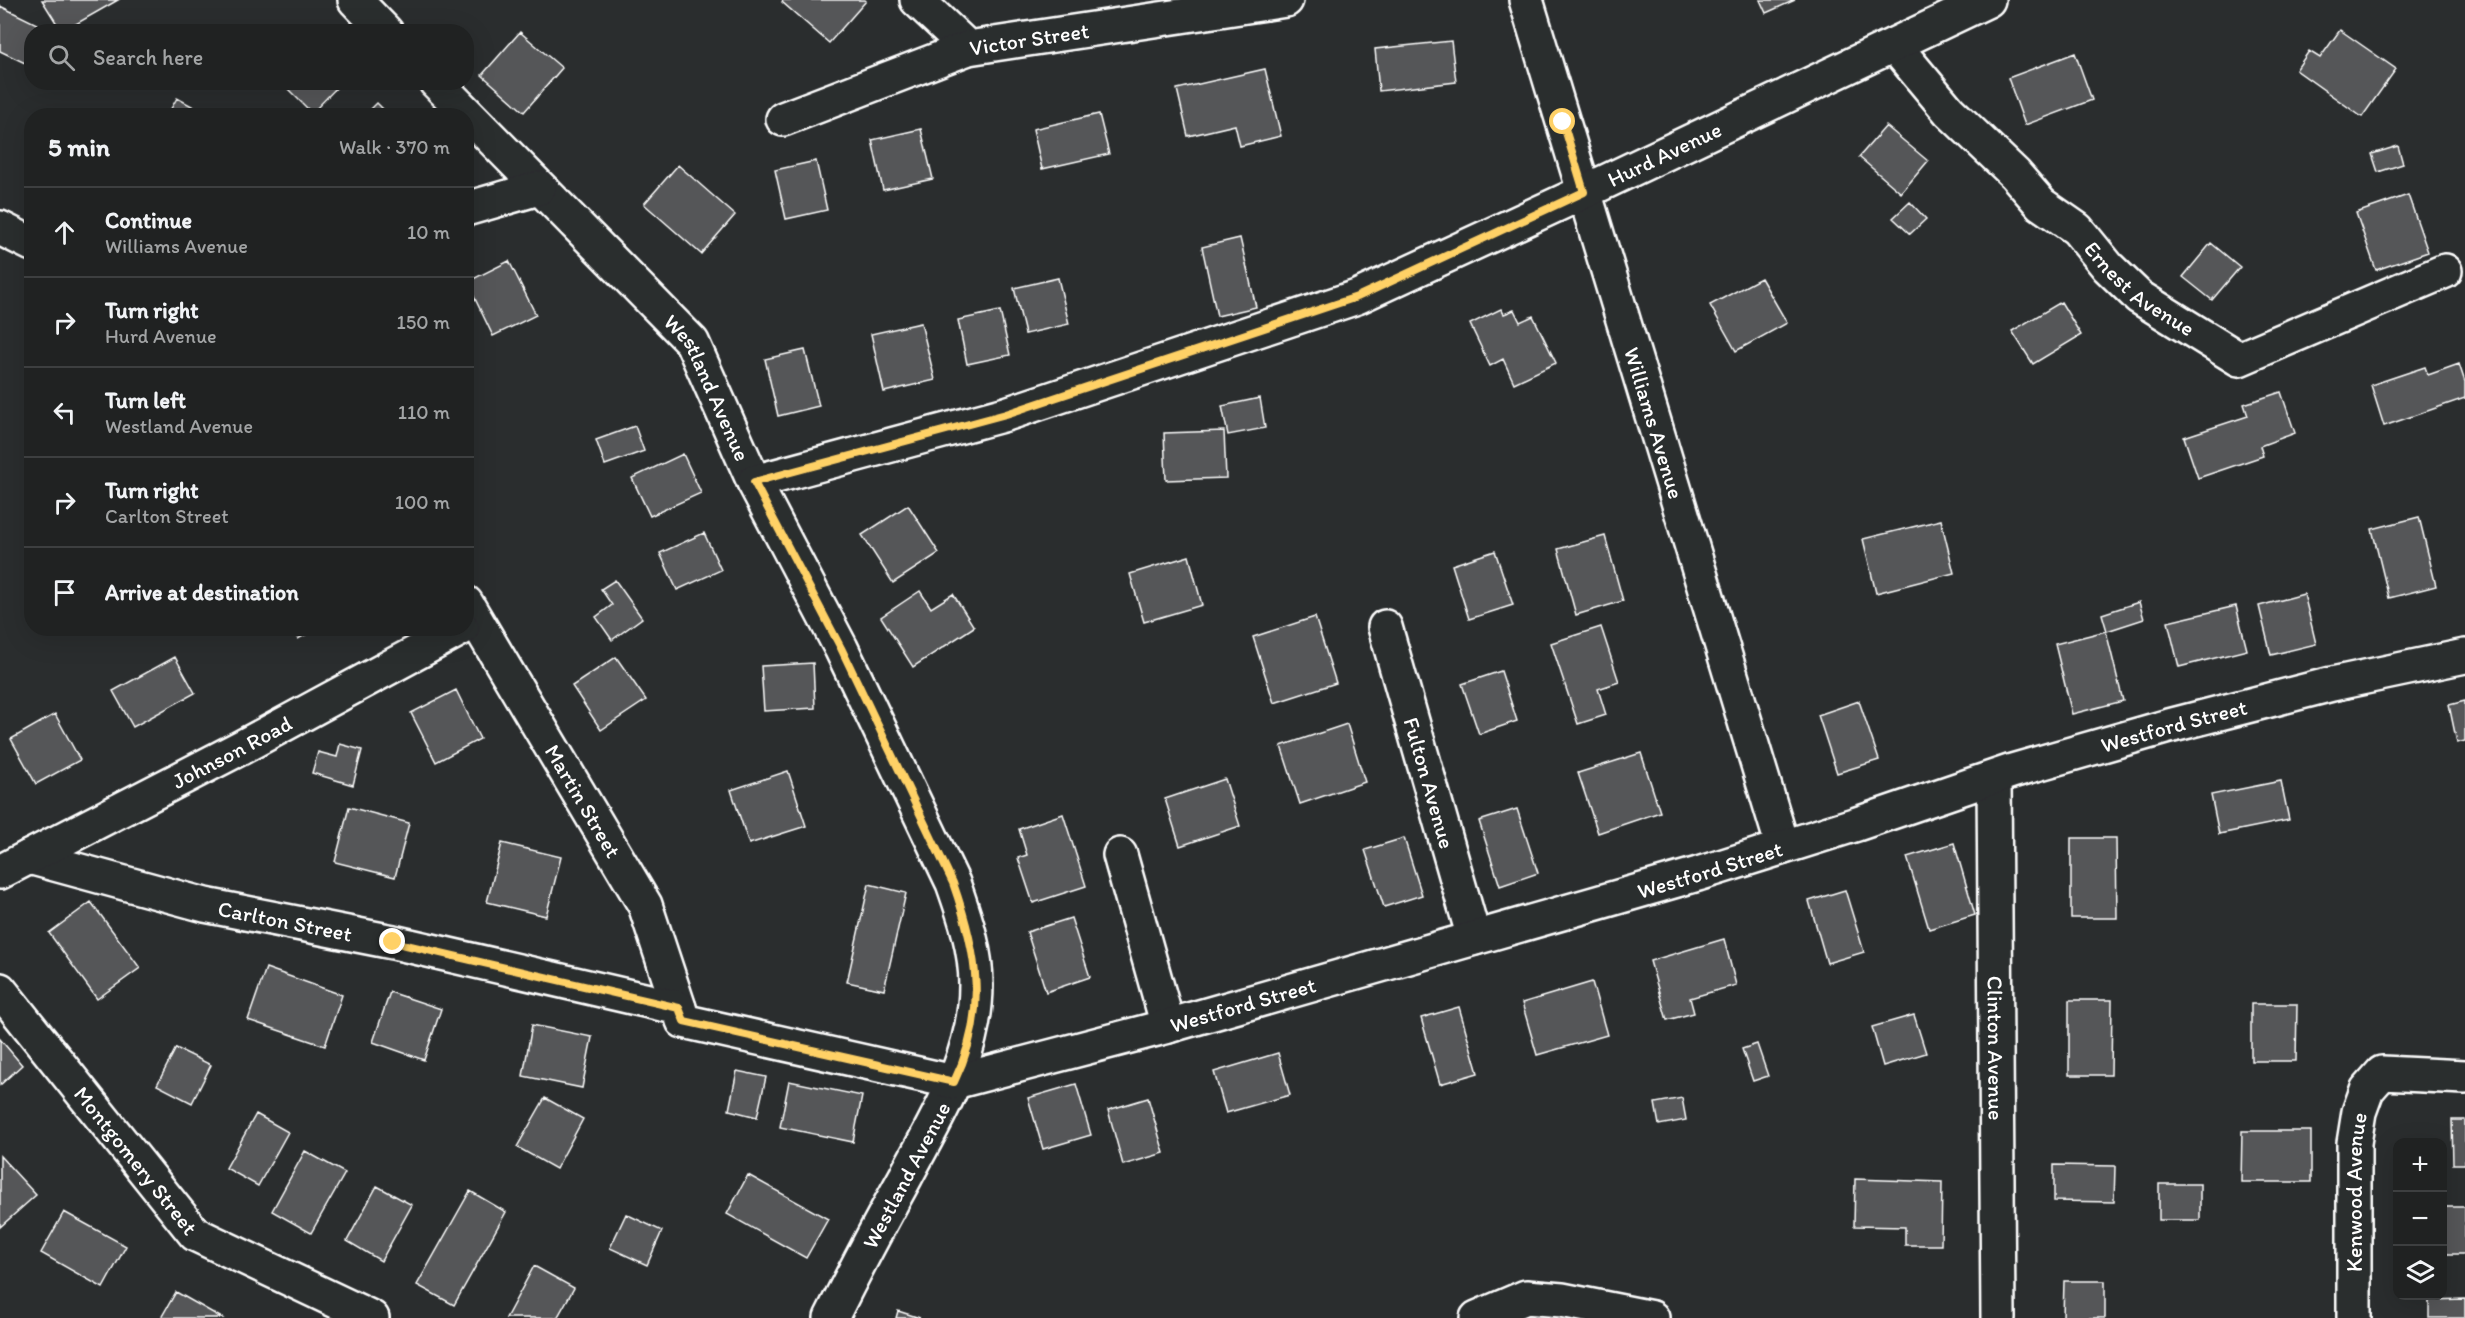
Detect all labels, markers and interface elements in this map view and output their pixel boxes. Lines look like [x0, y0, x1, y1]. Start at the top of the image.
street label: Victor Street [968, 17, 1091, 62]
search box [24, 24, 474, 90]
icon: search [45, 41, 78, 74]
text: Search here [93, 44, 203, 71]
route start [1549, 108, 1575, 134]
street label: Hurd Avenue [1603, 116, 1726, 193]
text: 5 min [48, 131, 110, 163]
text: Walk · 370 m [339, 135, 450, 159]
text: Continue [105, 207, 192, 234]
icon: ahead [48, 216, 81, 249]
text: 10 m [407, 220, 450, 244]
text: Williams Avenue [105, 234, 248, 258]
street label: Ernest Avenue [2078, 236, 2200, 342]
text: Turn right [105, 297, 199, 324]
icon: right [48, 306, 81, 339]
street label: Westland Avenue [658, 308, 756, 465]
text: 150 m [397, 310, 450, 334]
text: Hurd Avenue [105, 324, 217, 348]
street label: Williams Avenue [1618, 344, 1690, 502]
text: Turn left [105, 387, 186, 414]
icon: left [48, 396, 81, 429]
text: 110 m [398, 400, 450, 424]
text: Westland Avenue [105, 414, 253, 438]
text: Turn right [105, 477, 199, 504]
icon: right [48, 486, 81, 519]
text: 100 m [395, 490, 450, 514]
text: Carlton Street [105, 504, 229, 528]
icon: arrive [48, 576, 81, 609]
text: Arrive at destination [105, 579, 299, 606]
street label: Westford Street [2098, 694, 2250, 759]
street label: Johnson Road [168, 710, 297, 795]
street label: Fulton Avenue [1397, 714, 1461, 852]
street label: Martin Street [539, 740, 627, 863]
street label: Westford Street [1634, 835, 1786, 905]
street label: Carlton Street [216, 895, 354, 948]
route end [379, 928, 405, 954]
street label: Westford Street [1167, 971, 1319, 1039]
street label: Clinton Avenue [1981, 976, 2010, 1120]
street label: Montgomery Street [68, 1081, 203, 1240]
street label: Westland Avenue [856, 1097, 957, 1253]
street label: Kenwood Avenue [2341, 1110, 2373, 1272]
map controls [2393, 1138, 2447, 1300]
button: + [2393, 1138, 2447, 1192]
button: − [2393, 1192, 2447, 1246]
button: layers [2393, 1246, 2447, 1300]

